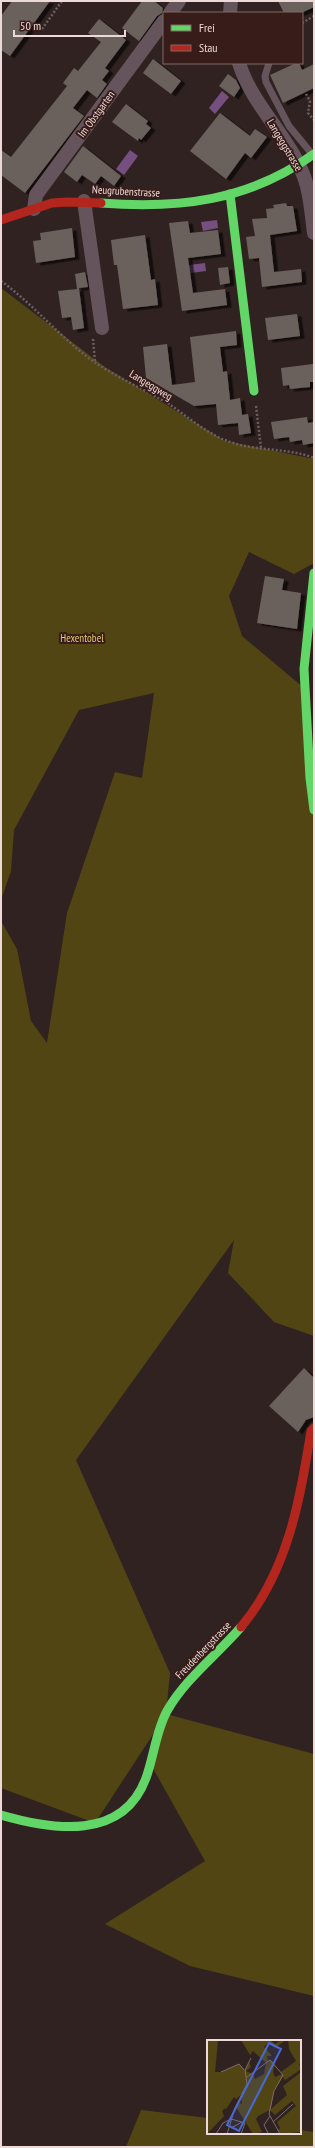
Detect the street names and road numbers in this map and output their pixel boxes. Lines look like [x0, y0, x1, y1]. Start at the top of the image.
street label: Im Obstgarten [74, 88, 118, 140]
street label: Langeggstrasse [264, 116, 306, 174]
street label: Neugrubenstrasse [92, 182, 161, 200]
street label: Langeggweg [127, 367, 175, 403]
street label: Freudenbergstrasse [172, 1618, 234, 1682]

